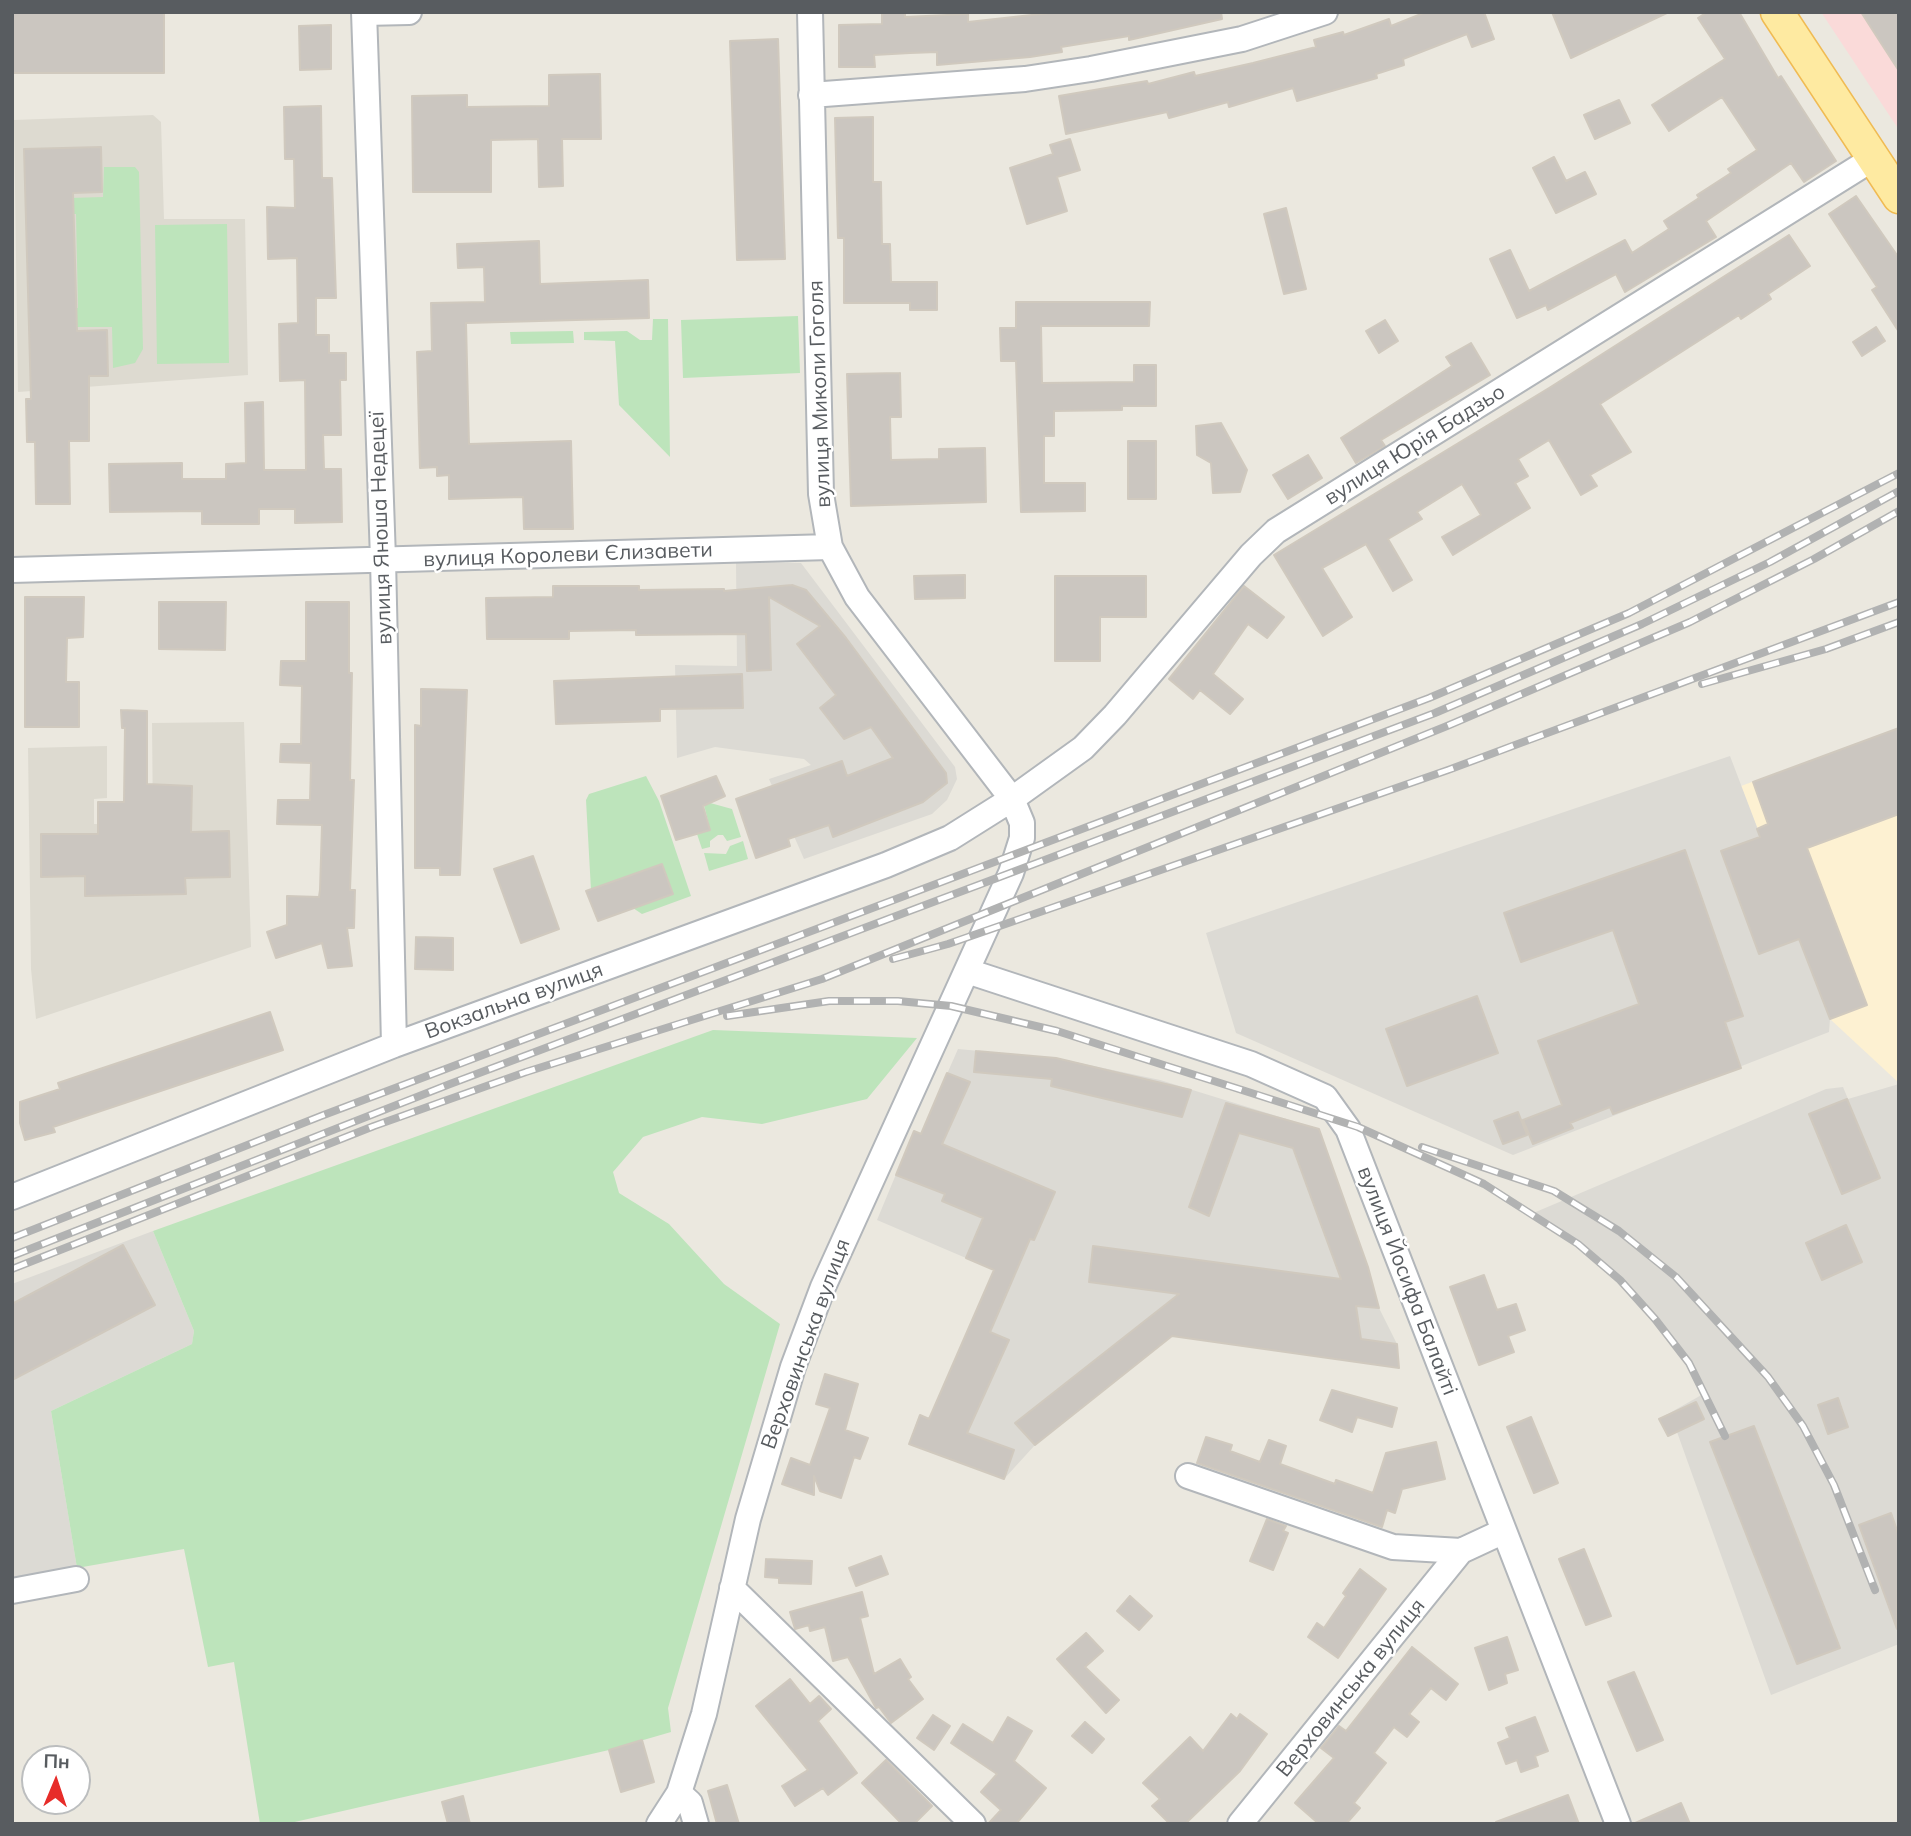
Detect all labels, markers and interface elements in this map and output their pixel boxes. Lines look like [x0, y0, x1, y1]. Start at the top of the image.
street label: вулиця Миколи Гоголя [803, 280, 837, 508]
street label: вулиця Юрія Бадзьо [1320, 379, 1510, 511]
street label: вулиця Яноша Недецеї [364, 411, 398, 645]
street label: вулиця Королеви Єлизавети [423, 537, 713, 573]
street label: Вокзальна вулиця [422, 957, 606, 1045]
street label: вулиця Йосифа Балайті [1352, 1163, 1462, 1399]
street label: Верховинська вулиця [756, 1235, 856, 1453]
street label: Верховинська вулиця [1271, 1594, 1431, 1782]
north arrow [21, 1745, 91, 1815]
text: Пн [43, 1749, 70, 1773]

